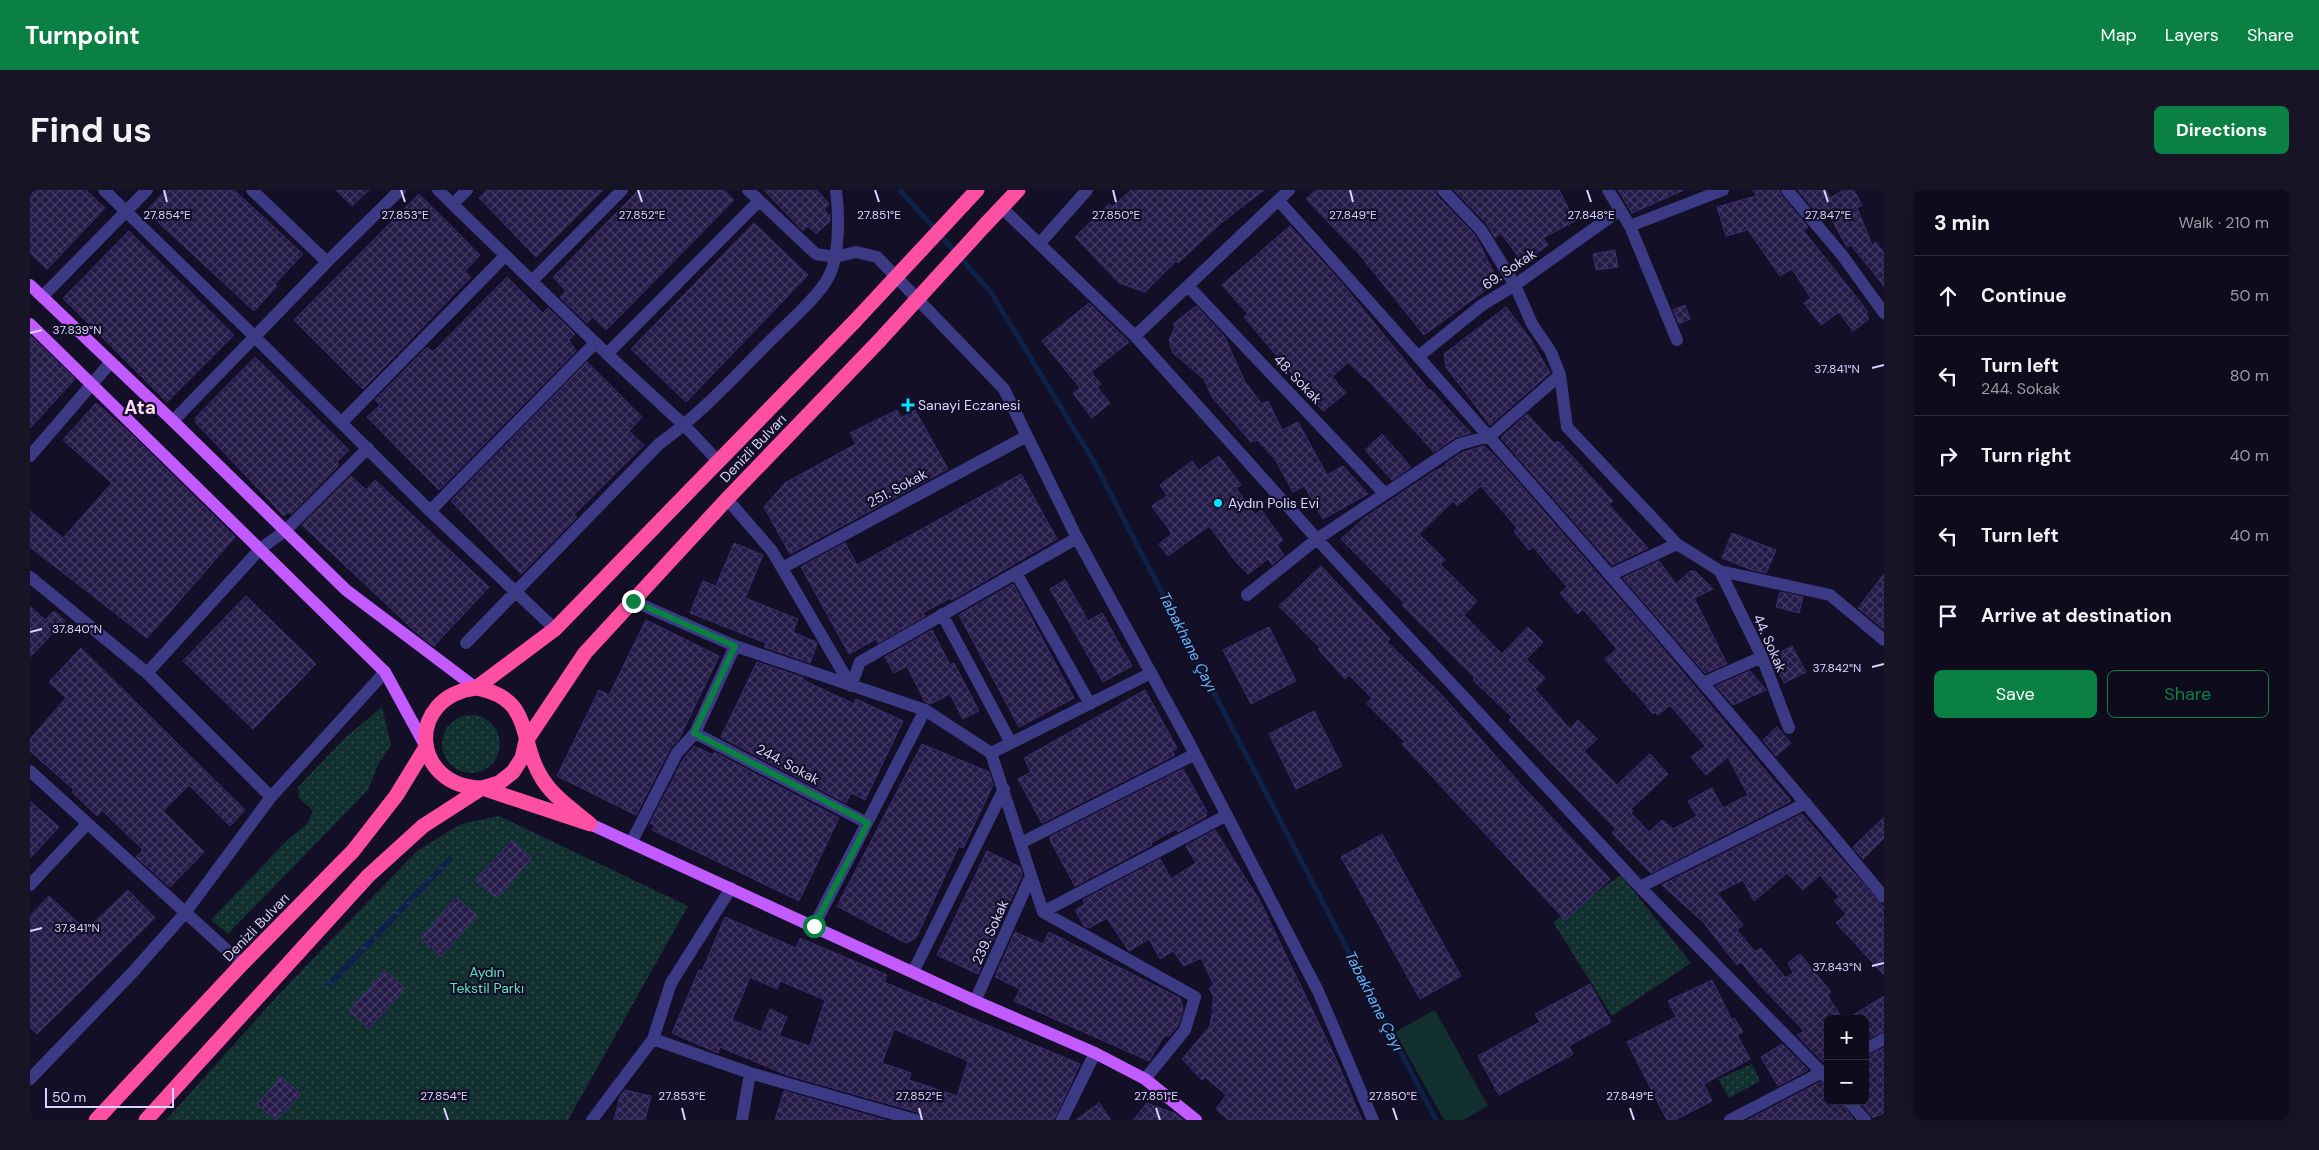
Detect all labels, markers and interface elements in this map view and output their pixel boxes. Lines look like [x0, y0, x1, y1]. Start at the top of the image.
text: Turnpoint [25, 20, 140, 51]
text: Map [2101, 23, 2137, 47]
text: Layers [2165, 23, 2219, 47]
text: Share [2247, 23, 2294, 47]
button: Directions [2154, 106, 2289, 154]
text: Find us [30, 107, 152, 153]
text: 27.854°E [143, 207, 191, 223]
text: 27.853°E [381, 207, 429, 223]
text: 27.852°E [619, 207, 666, 223]
text: 27.851°E [857, 207, 901, 223]
text: 27.850°E [1092, 207, 1140, 223]
text: 27.849°E [1329, 207, 1377, 223]
text: 27.848°E [1567, 207, 1615, 223]
text: 27.847°E [1805, 207, 1852, 223]
text: 3 min [1934, 209, 1990, 237]
text: Walk · 210 m [2179, 212, 2269, 233]
street label: 69. Sokak [1478, 244, 1540, 294]
icon: ahead [1934, 282, 1962, 310]
text: Continue [1981, 283, 2067, 308]
text: 50 m [2230, 285, 2269, 306]
text: 37.839°N [53, 322, 101, 338]
street label: 48. Sokak [1270, 351, 1326, 407]
text: Turn left [1981, 353, 2059, 378]
text: 37.841°N [1814, 361, 1860, 377]
icon: left [1934, 362, 1962, 390]
text: 80 m [2230, 365, 2269, 386]
text: 244. Sokak [1981, 378, 2060, 399]
district label: Ata [124, 395, 156, 420]
place label: Sanayi Eczanesi [918, 396, 1020, 414]
marker: Sanayi Eczanesi [902, 399, 914, 411]
street label: Denizli Bulvarı [716, 410, 790, 486]
icon: right [1934, 442, 1962, 470]
text: Turn right [1981, 443, 2071, 468]
text: 40 m [2230, 445, 2269, 466]
street label: 251. Sokak [864, 465, 930, 511]
place label: Aydın Polis Evi [1228, 494, 1319, 512]
marker: Aydın Polis Evi [1212, 497, 1224, 509]
icon: left [1934, 522, 1962, 550]
text: Turn left [1981, 523, 2059, 548]
text: 40 m [2230, 525, 2269, 546]
water label: Tabakhane Çayı [1154, 589, 1222, 695]
route end [622, 590, 645, 613]
icon: arrive [1934, 602, 1962, 630]
text: Arrive at destination [1981, 603, 2172, 628]
street label: 44. Sokak [1749, 611, 1791, 675]
text: 37.840°N [52, 621, 102, 637]
text: 37.842°N [1813, 660, 1861, 676]
button: Save [1934, 670, 2097, 718]
button: Share [2107, 670, 2269, 718]
street label: 244. Sokak [753, 740, 823, 788]
street label: Denizli Bulvarı [219, 889, 293, 965]
street label: 239. Sokak [968, 897, 1012, 967]
route start [803, 915, 826, 938]
text: 37.841°N [54, 920, 100, 936]
water label: Tabakhane Çayı [1340, 948, 1408, 1054]
text: 37.843°N [1812, 959, 1862, 975]
park label: Aydın Tekstil Parkı [450, 963, 524, 997]
map controls [1824, 1015, 1869, 1105]
button: + [1824, 1015, 1869, 1060]
button: − [1824, 1060, 1869, 1105]
scale bar [45, 1085, 174, 1108]
text: 50 m [52, 1088, 86, 1106]
text: 27.854°E [420, 1088, 468, 1104]
text: 27.853°E [658, 1088, 706, 1104]
text: 27.852°E [896, 1088, 943, 1104]
text: 27.851°E [1134, 1088, 1178, 1104]
text: 27.850°E [1369, 1088, 1417, 1104]
text: 27.849°E [1606, 1088, 1654, 1104]

